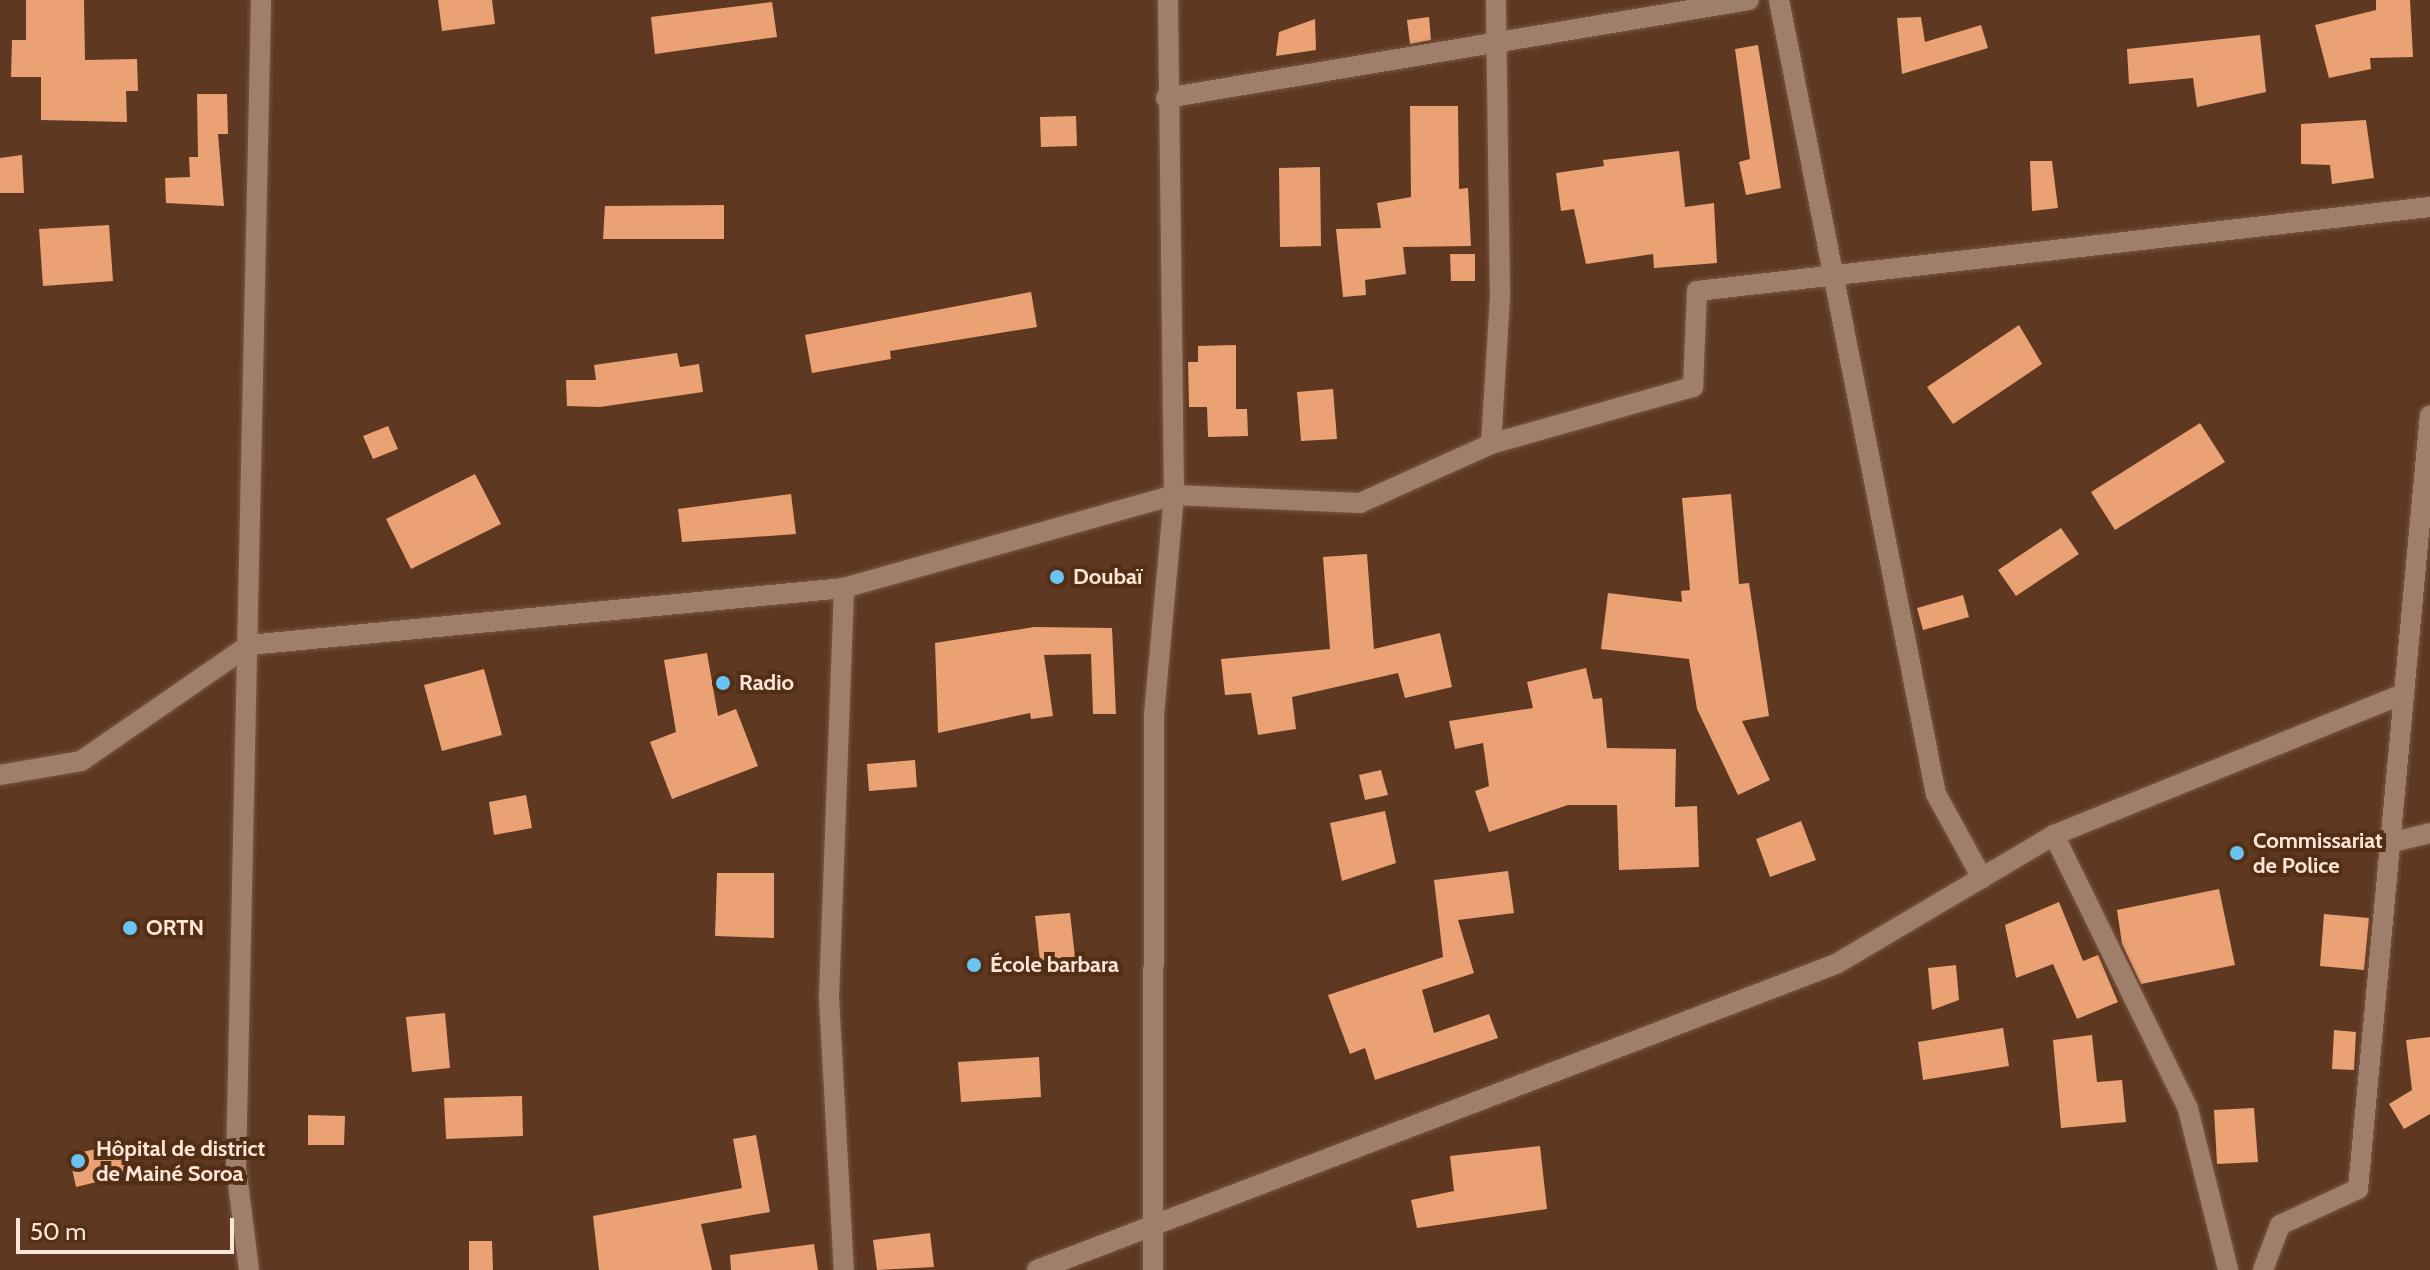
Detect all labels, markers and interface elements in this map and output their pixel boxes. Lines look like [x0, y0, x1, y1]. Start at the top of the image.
place label: Doubaï [1073, 564, 1142, 590]
marker: Doubaï [1048, 568, 1066, 586]
place label: Radio [739, 670, 794, 696]
marker: Radio [714, 674, 732, 692]
place label: Commissariat de Police [2253, 827, 2383, 878]
marker: Commissariat de Police [2228, 844, 2246, 862]
place label: ORTN [146, 915, 204, 941]
marker: ORTN [121, 919, 139, 937]
place label: École barbara [990, 952, 1119, 978]
marker: École barbara [965, 956, 983, 974]
place label: Hôpital de district de Mainé Soroa [96, 1135, 265, 1186]
marker: Hôpital de district de Mainé Soroa [67, 1150, 89, 1172]
scale bar [20, 1202, 238, 1252]
text: 50 m [30, 1217, 86, 1246]

